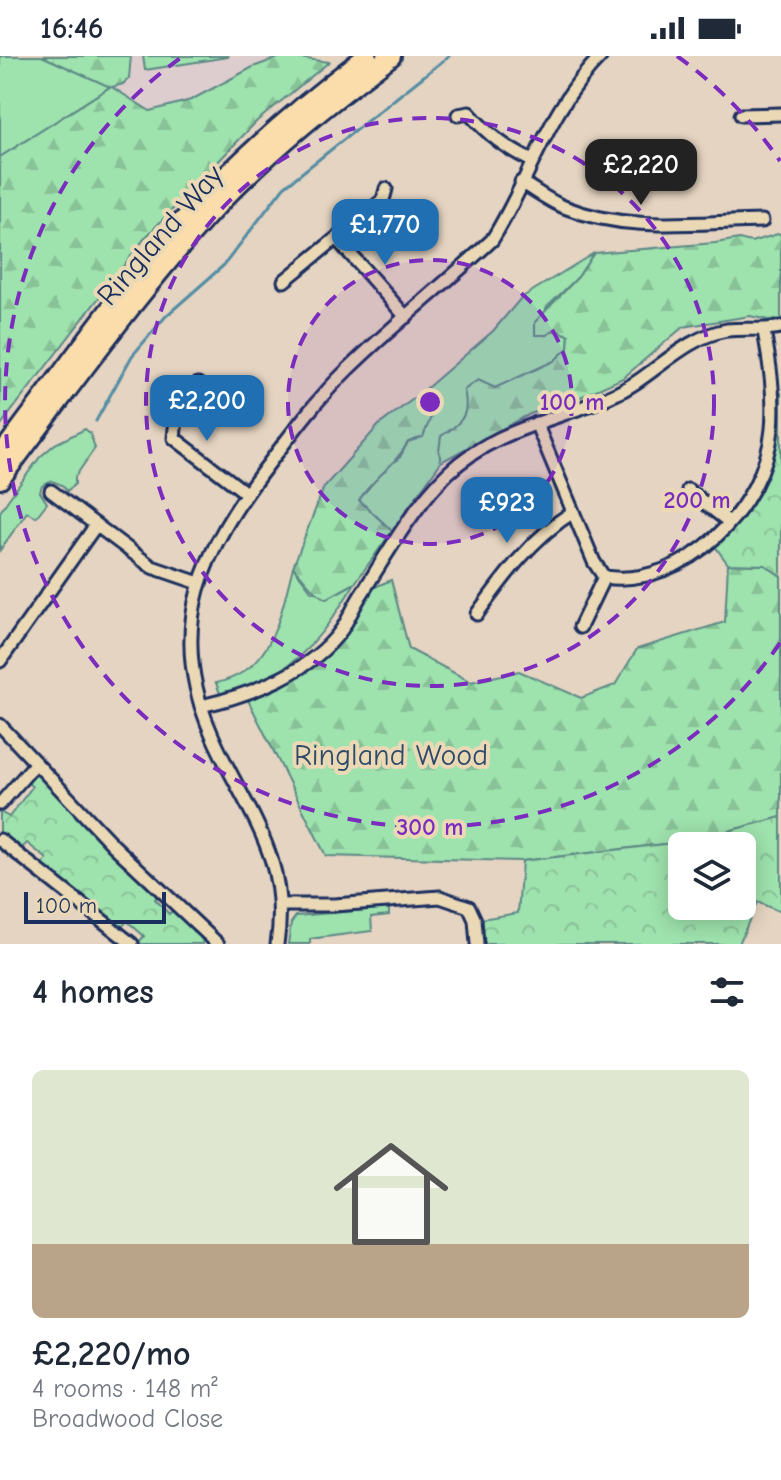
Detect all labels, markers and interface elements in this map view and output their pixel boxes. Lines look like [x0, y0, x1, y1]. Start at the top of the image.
text: 16:46 [40, 11, 103, 46]
pin: £2,220 [576, 139, 706, 207]
text: £2,220 [603, 150, 679, 180]
street label: Ringland Way [90, 158, 231, 313]
pin: £1,770 [320, 199, 450, 267]
text: £1,770 [350, 210, 420, 240]
pin: £2,200 [142, 375, 272, 443]
text: £2,200 [168, 386, 246, 416]
centre of rings [416, 388, 444, 416]
text: 100 m [540, 388, 604, 416]
pin: £923 [460, 477, 554, 545]
text: 200 m [663, 486, 731, 514]
text: £923 [479, 488, 535, 518]
park label: Ringland Wood [294, 738, 488, 773]
text: 300 m [397, 813, 463, 841]
map controls [668, 832, 756, 920]
button: layers [668, 832, 756, 920]
scale bar [24, 888, 166, 924]
text: 100 m [36, 893, 97, 919]
icon: filters [705, 970, 749, 1014]
text: 4 homes [32, 972, 154, 1012]
icon: home [319, 1122, 463, 1266]
text: £2,220/mo [32, 1334, 191, 1374]
text: 4 rooms · 148 m² [32, 1374, 218, 1404]
text: Broadwood Close [32, 1404, 223, 1434]

